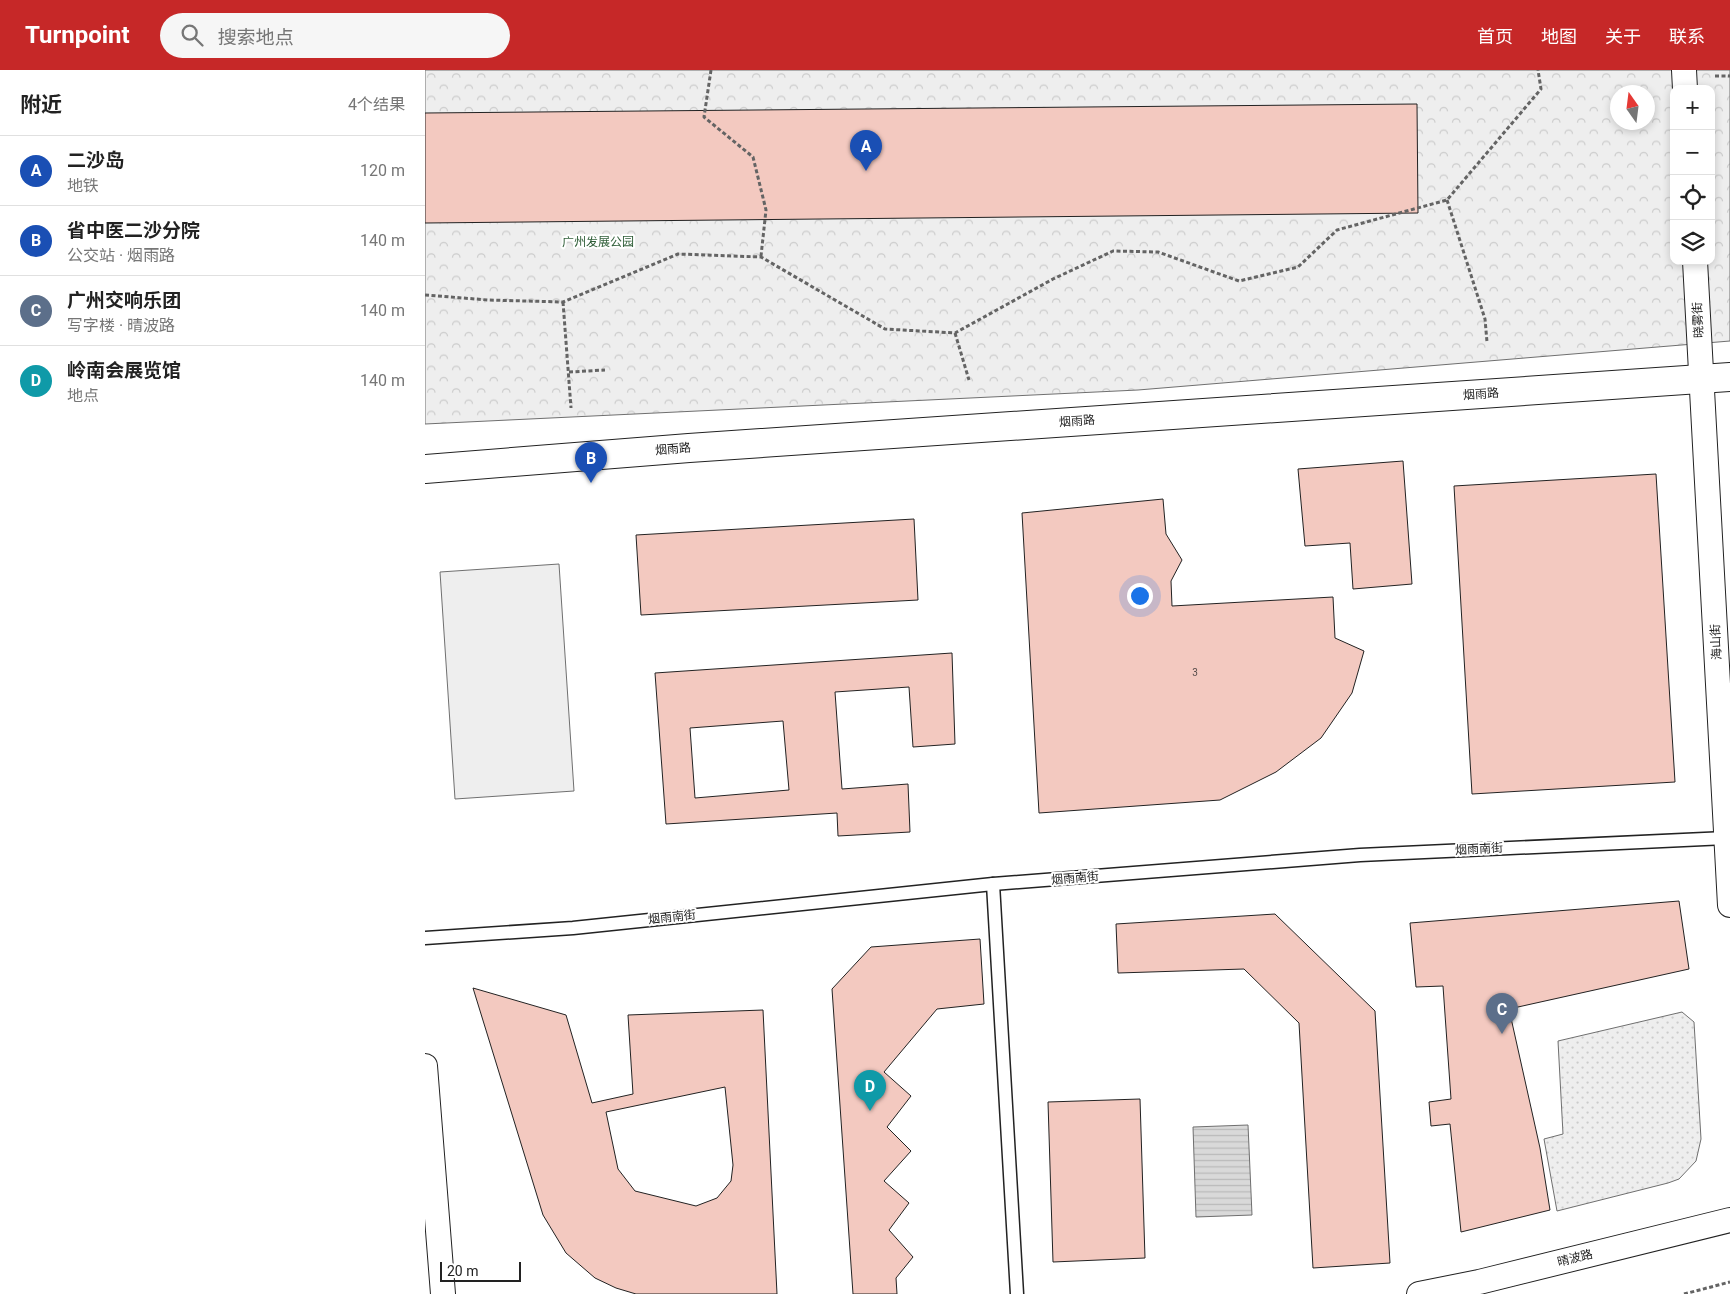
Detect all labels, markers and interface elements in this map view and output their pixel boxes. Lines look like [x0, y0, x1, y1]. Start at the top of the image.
search box [160, 13, 510, 58]
text: Turnpoint [25, 21, 130, 49]
icon: search [178, 21, 206, 49]
text: 搜索地点 [218, 26, 294, 49]
text: 首页 [1477, 26, 1513, 47]
text: 地图 [1541, 26, 1577, 47]
text: 关于 [1605, 26, 1641, 47]
text: 联系 [1669, 26, 1705, 47]
north arrow [1610, 85, 1655, 130]
map controls [1670, 85, 1715, 265]
button: + [1670, 85, 1715, 130]
text: 附近 [20, 93, 62, 117]
text: 4个结果 [348, 95, 405, 114]
pin: A [850, 130, 882, 171]
button: − [1670, 130, 1715, 175]
text: 二沙岛 [67, 149, 124, 172]
text: A [31, 161, 41, 180]
text: 120 m [360, 161, 405, 180]
button: locate [1670, 175, 1715, 220]
text: 地铁 [67, 176, 99, 195]
text: 省中医二沙分院 [67, 219, 200, 242]
button: layers [1670, 220, 1715, 265]
text: B [31, 231, 41, 250]
text: 140 m [360, 231, 405, 250]
park label: 广州发展公园 [562, 235, 634, 249]
text: 公交站 · 烟雨路 [67, 246, 175, 265]
text: 广州交响乐团 [67, 289, 181, 312]
text: C [31, 301, 41, 320]
text: 140 m [360, 301, 405, 320]
street label: 晓雾街 [1690, 302, 1706, 338]
text: 写字楼 · 晴波路 [67, 316, 175, 335]
text: 岭南会展览馆 [67, 359, 181, 382]
text: D [31, 371, 41, 390]
text: 140 m [360, 371, 405, 390]
text: 地点 [67, 386, 99, 405]
street label: 烟雨路 [1463, 386, 1499, 402]
street label: 烟雨路 [1059, 413, 1095, 429]
street label: 烟雨路 [654, 440, 692, 458]
pin: B [575, 442, 607, 483]
your location [1127, 583, 1153, 609]
street label: 海山街 [1708, 624, 1724, 660]
house number: 3 [1192, 667, 1198, 678]
street label: 烟雨南街 [1455, 841, 1503, 857]
street label: 烟雨南街 [1050, 869, 1100, 887]
street label: 烟雨南街 [647, 908, 697, 926]
pin: C [1486, 993, 1518, 1034]
pin: D [854, 1070, 886, 1111]
street label: 晴波路 [1556, 1247, 1594, 1269]
scale bar [440, 1259, 521, 1282]
text: 20 m [447, 1263, 479, 1279]

